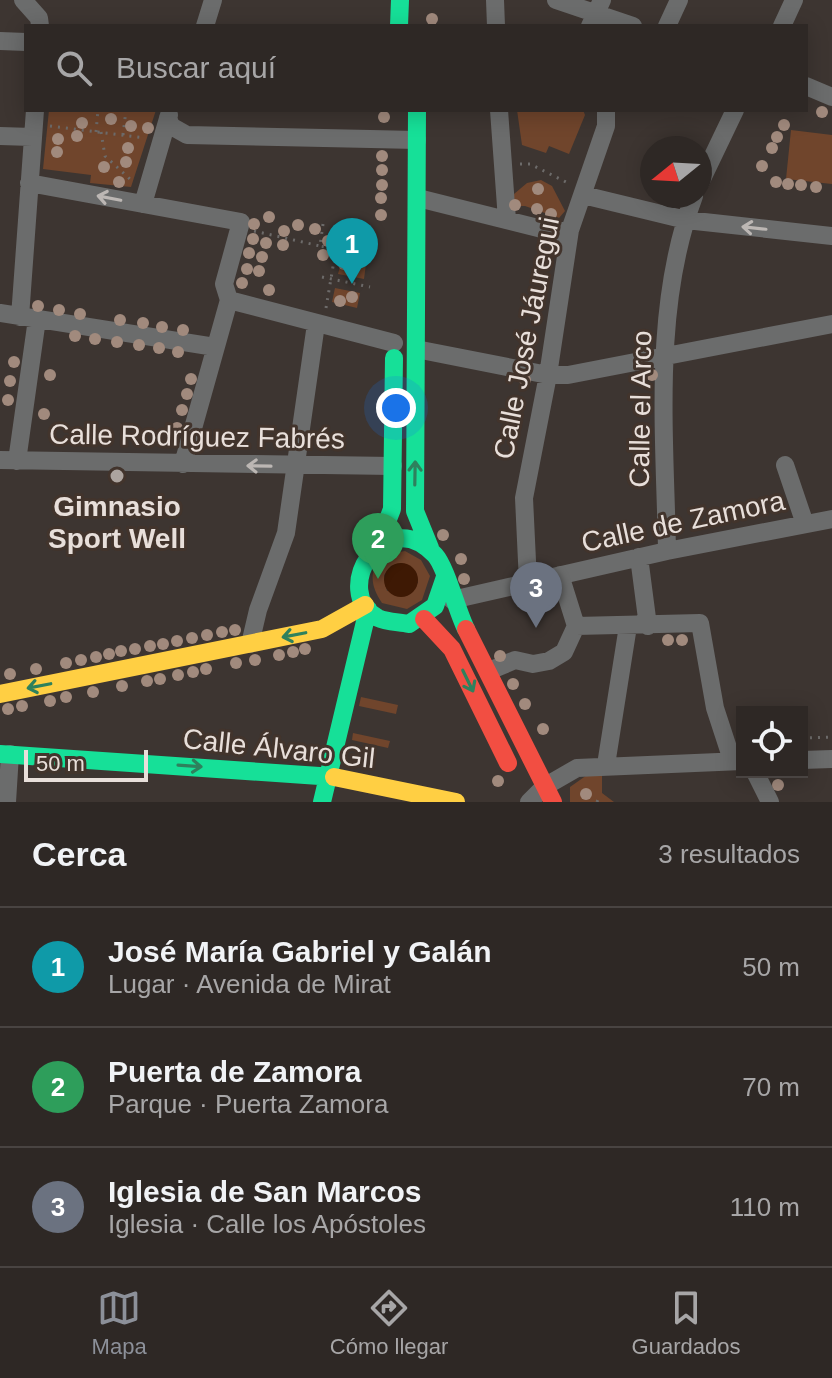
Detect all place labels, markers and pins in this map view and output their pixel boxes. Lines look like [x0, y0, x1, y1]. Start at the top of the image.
pin: 1 [326, 218, 378, 284]
marker: Gimnasio Sport Well [108, 467, 126, 485]
place label: Gimnasio Sport Well [48, 491, 186, 554]
pin: 2 [352, 513, 404, 579]
pin: 3 [510, 562, 562, 628]

